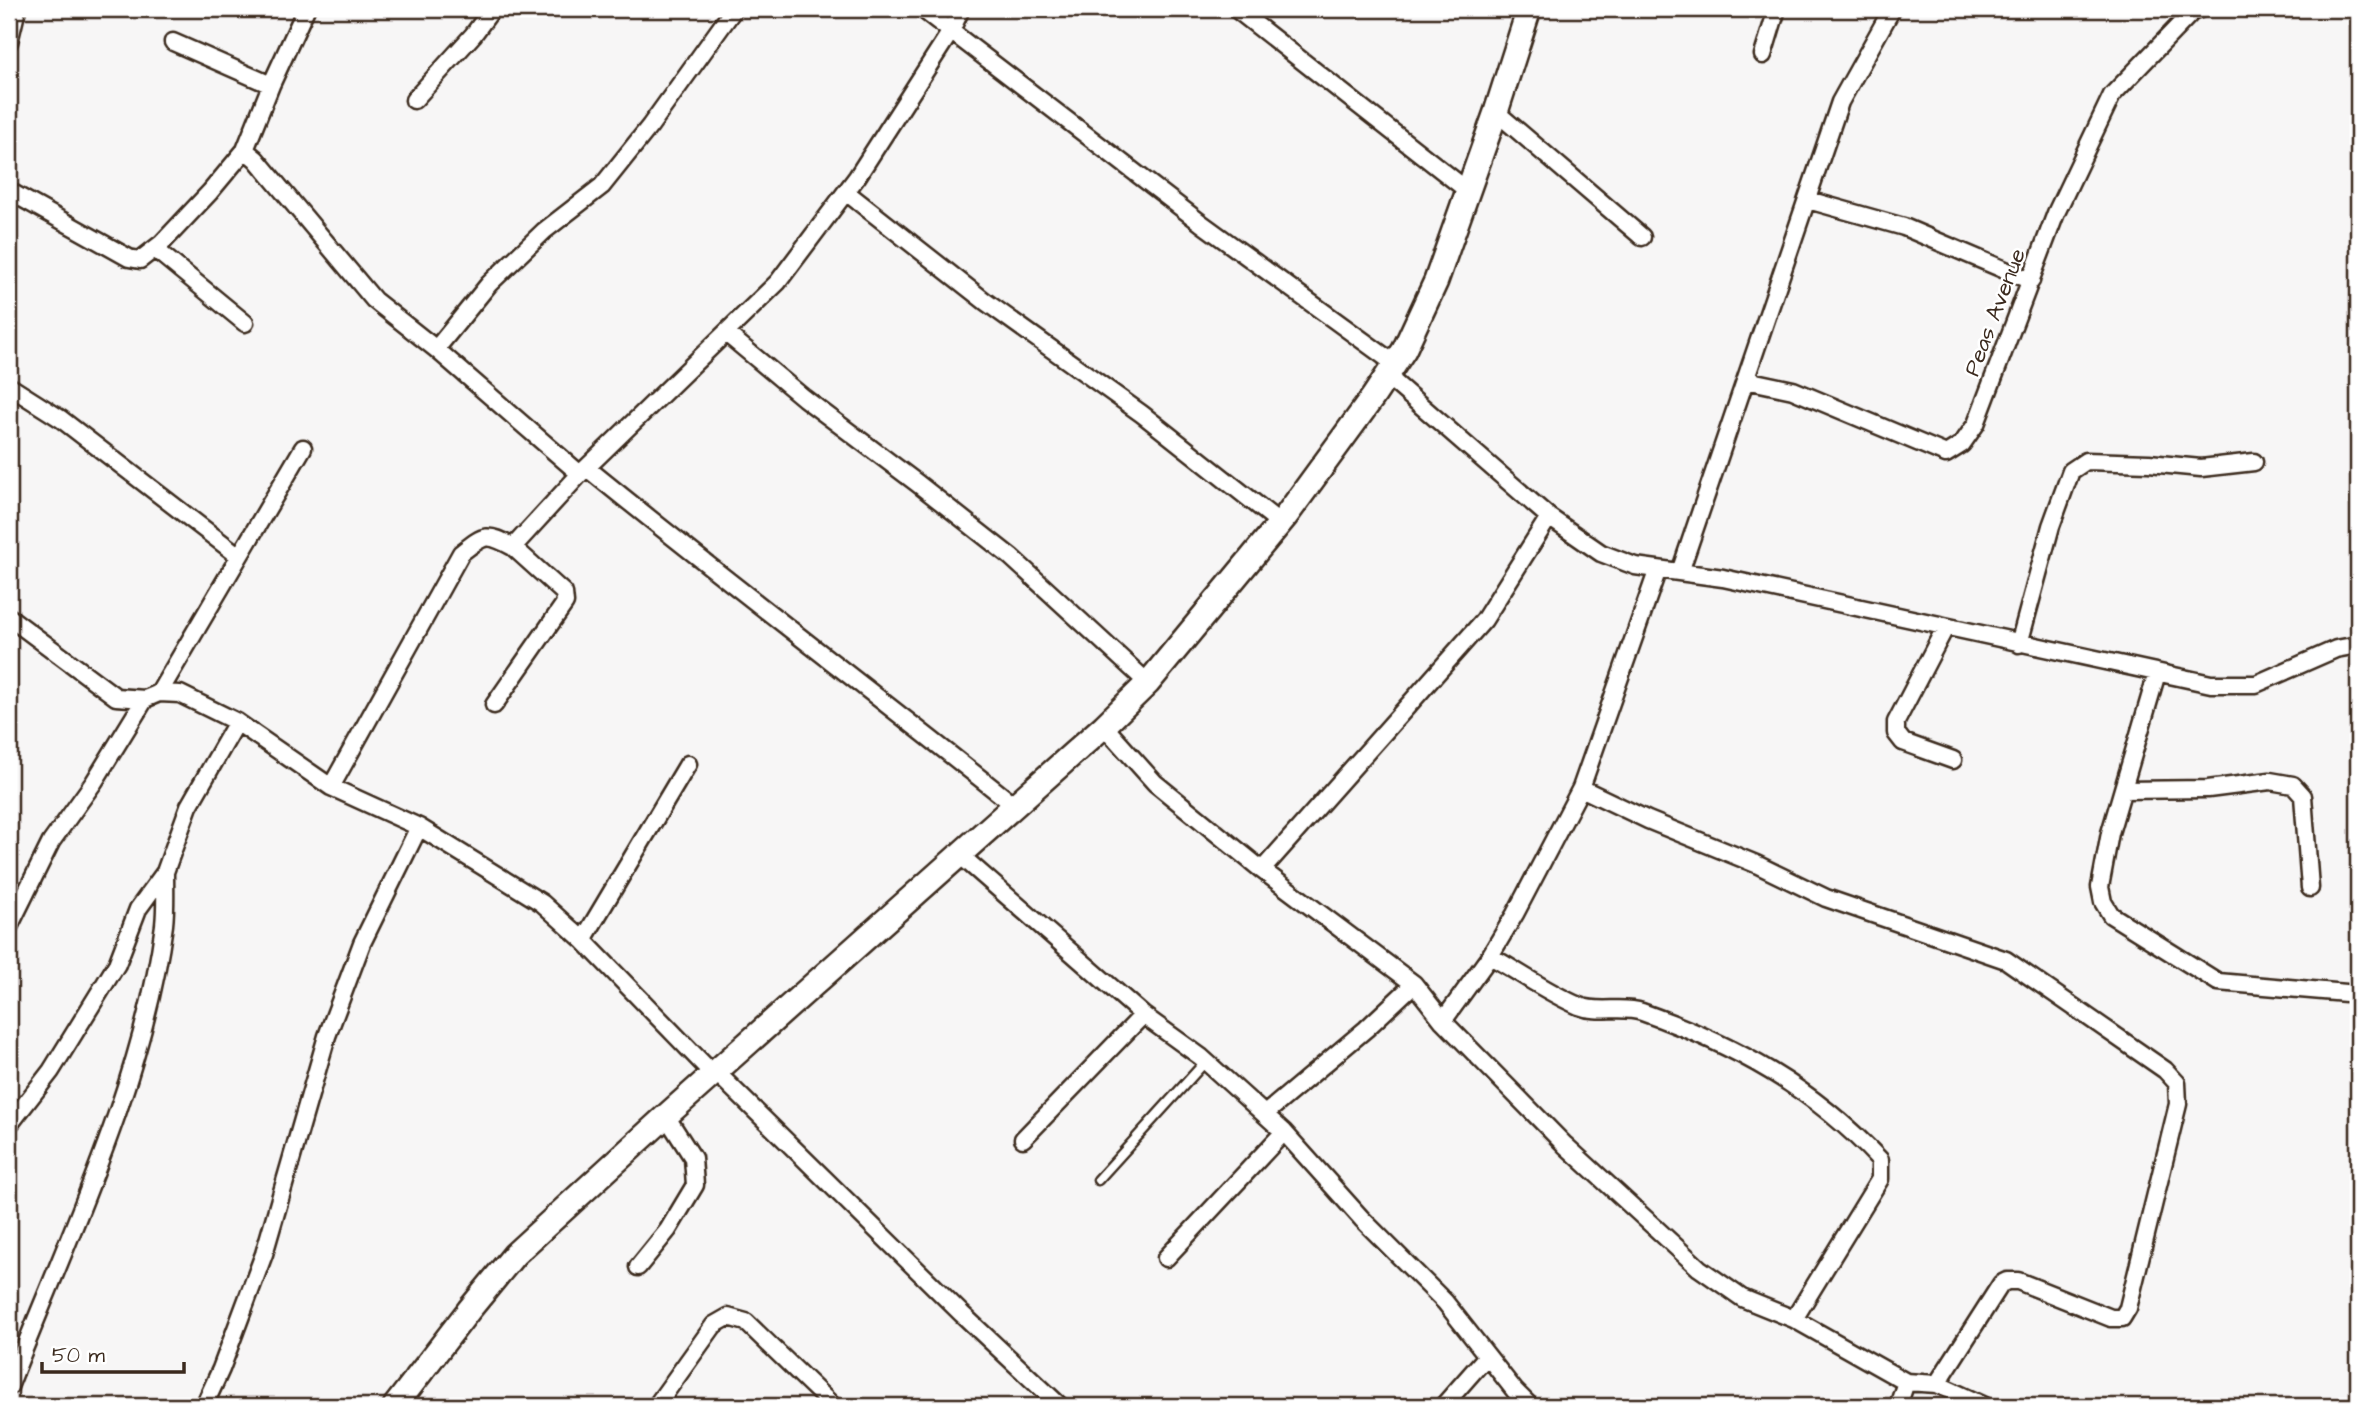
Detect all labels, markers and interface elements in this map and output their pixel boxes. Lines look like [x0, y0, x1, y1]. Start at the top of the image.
street label: Peas Avenue [1956, 244, 2034, 381]
scale bar [42, 1331, 184, 1375]
text: 50 m [52, 1341, 106, 1370]

